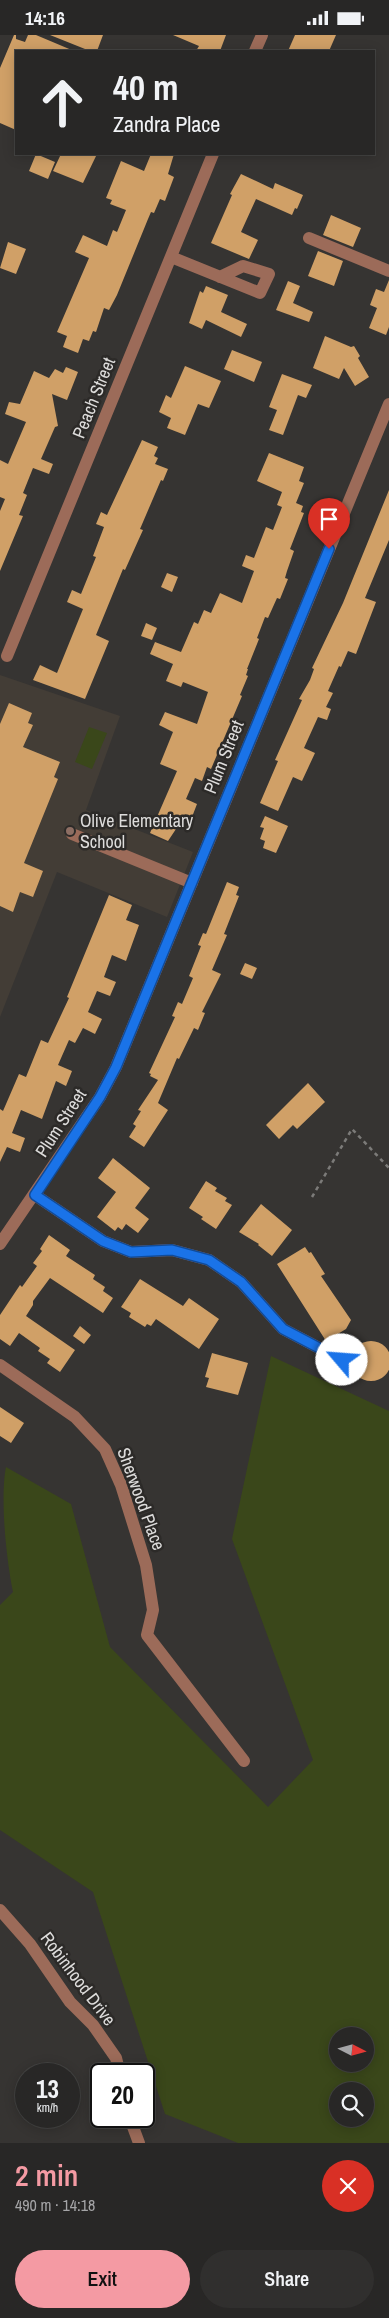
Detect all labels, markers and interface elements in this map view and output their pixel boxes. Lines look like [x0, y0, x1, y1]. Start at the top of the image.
text: 14:16 [25, 5, 65, 31]
text: 40 m [113, 64, 178, 111]
icon: ahead [30, 70, 95, 135]
text: Zandra Place [113, 109, 220, 139]
street label: Peach Street [66, 354, 121, 442]
pin [308, 498, 350, 549]
icon: arrive [315, 505, 343, 533]
street label: Plum Street [198, 716, 250, 797]
place label: Olive Elementary School [80, 808, 194, 854]
marker: Olive Elementary School [64, 825, 76, 837]
street label: Plum Street [29, 1084, 92, 1162]
position arrow [315, 1333, 367, 1385]
street label: Sherwood Place [111, 1444, 172, 1554]
street label: Robinhood Drive [35, 1927, 122, 2031]
north arrow [329, 2027, 374, 2073]
map controls [329, 2027, 374, 2127]
speed limit sign: 20 [90, 2063, 155, 2128]
text: 13 [36, 2072, 59, 2106]
button: search [329, 2082, 374, 2127]
text: km/h [37, 2100, 58, 2116]
text: 2 min [15, 2155, 78, 2195]
button: close [322, 2160, 374, 2212]
text: 490 m · 14:18 [15, 2194, 95, 2216]
button: Exit [15, 2250, 190, 2308]
button: Share [200, 2250, 374, 2308]

